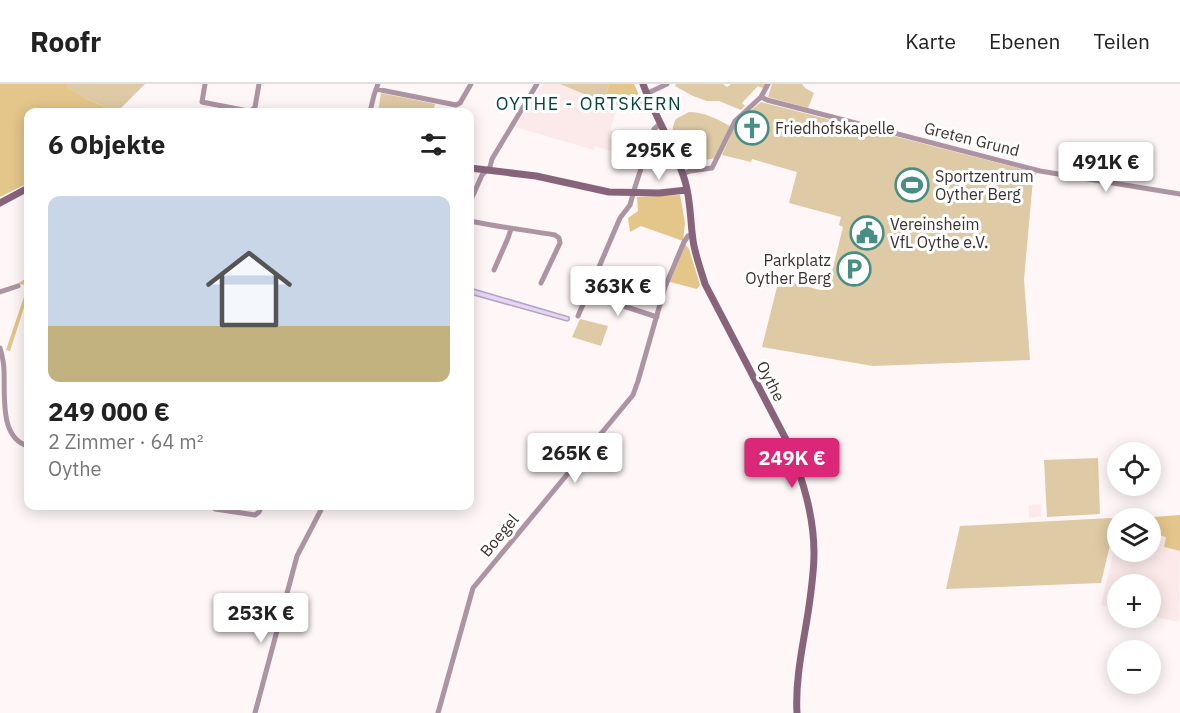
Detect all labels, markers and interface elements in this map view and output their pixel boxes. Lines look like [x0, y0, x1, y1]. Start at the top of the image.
text: Roofr [30, 23, 101, 60]
text: Karte [905, 27, 956, 55]
text: Ebenen [989, 27, 1060, 55]
text: Teilen [1093, 27, 1150, 55]
district label: OYTHE - ORTSKERN [496, 92, 682, 115]
church icon: Friedhofskapelle [734, 110, 770, 146]
place label: Friedhofskapelle [775, 118, 895, 138]
street label: Greten Grund [922, 118, 1022, 160]
text: 6 Objekte [48, 127, 165, 161]
icon: filters [417, 128, 450, 161]
pin: 295K € [610, 130, 708, 181]
text: 295K € [625, 136, 693, 163]
pin: 491K € [1057, 142, 1155, 193]
text: 491K € [1072, 148, 1140, 175]
place label: Sportzentrum Oyther Berg [935, 166, 1034, 204]
sports icon: Sportzentrum Oyther Berg [894, 167, 930, 203]
place label: Vereinsheim VfL Oythe e.V. [890, 214, 988, 252]
public building icon: Vereinsheim VfL Oythe e.V. [849, 215, 885, 251]
icon: home [195, 235, 303, 343]
place label: Parkplatz Oyther Berg [745, 250, 832, 288]
parking icon: Parkplatz Oyther Berg [836, 251, 872, 287]
pin: 363K € [569, 266, 667, 317]
text: 363K € [584, 272, 652, 299]
street label: Oythe [752, 357, 790, 405]
text: 249 000 € [48, 394, 170, 428]
text: 2 Zimmer · 64 m² [48, 428, 204, 455]
pin: 265K € [526, 433, 624, 484]
pin: 249K € [743, 438, 841, 489]
text: 265K € [541, 439, 609, 466]
map controls [1107, 442, 1161, 694]
button: locate [1107, 442, 1161, 496]
text: 249K € [758, 444, 826, 471]
text: Oythe [48, 455, 102, 482]
button: layers [1107, 508, 1161, 562]
street label: Boegel [475, 510, 523, 560]
button: + [1107, 574, 1161, 628]
pin: 253K € [212, 593, 310, 644]
text: 253K € [227, 599, 295, 626]
button: − [1107, 640, 1161, 694]

